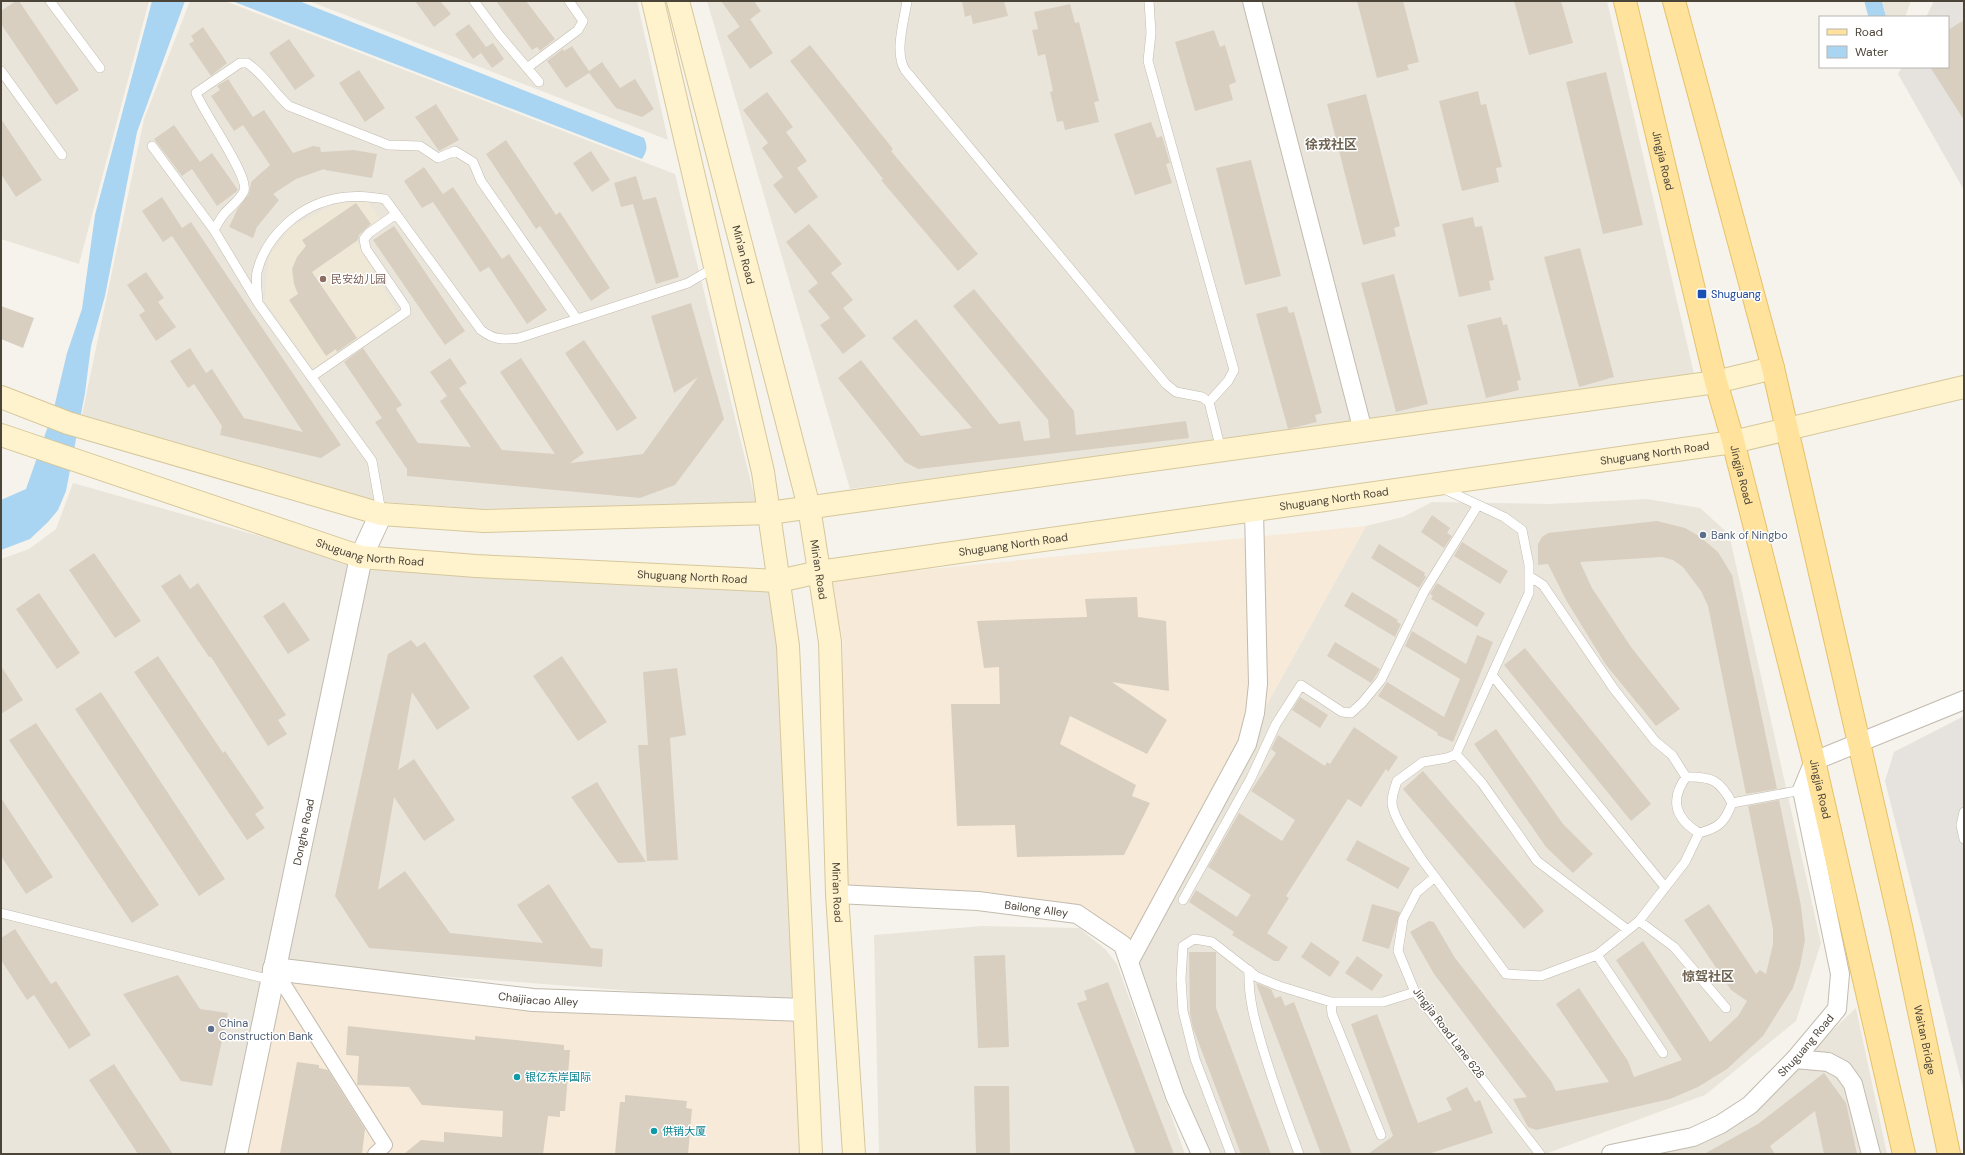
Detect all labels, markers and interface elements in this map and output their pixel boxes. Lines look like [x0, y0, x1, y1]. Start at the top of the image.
legend [1819, 16, 1949, 68]
text: Road [1855, 24, 1883, 40]
text: Water [1855, 44, 1889, 60]
street label: Jingjia Road [1649, 129, 1677, 192]
district label: 徐戎社区 [1305, 136, 1357, 153]
street label: Min'an Road [729, 224, 758, 286]
place label: 民安幼儿园 [331, 272, 386, 286]
marker: 民安幼儿园 [318, 274, 328, 284]
place label: Shuguang [1711, 287, 1761, 301]
marker: Shuguang [1696, 288, 1708, 300]
street label: Shuguang North Road [1599, 438, 1710, 468]
street label: Jingjia Road [1727, 444, 1756, 506]
street label: Shuguang North Road [1278, 484, 1390, 513]
place label: Bank of Ningbo [1711, 528, 1788, 542]
street label: Shuguang North Road [958, 530, 1069, 559]
marker: Bank of Ningbo [1698, 530, 1708, 540]
street label: Shuguang North Road [314, 535, 424, 569]
street label: Min'an Road [807, 539, 830, 601]
street label: Shuguang North Road [637, 567, 748, 586]
street label: Jingjia Road [1807, 758, 1834, 820]
street label: Donghe Road [290, 797, 317, 867]
street label: Min'an Road [829, 862, 846, 923]
street label: Bailong Alley [1004, 898, 1069, 920]
district label: 惊驾社区 [1682, 968, 1734, 985]
street label: Jingjia Road Lane 628 [1410, 985, 1488, 1081]
street label: Chaijiacao Alley [497, 989, 579, 1009]
street label: Waitan Bridge [1911, 1004, 1939, 1076]
street label: Shuguang Road [1775, 1011, 1837, 1080]
place label: China Construction Bank [219, 1016, 313, 1043]
marker: China Construction Bank [206, 1024, 216, 1034]
place label: 银亿东岸国际 [525, 1070, 591, 1084]
marker: 银亿东岸国际 [512, 1072, 522, 1082]
place label: 供销大厦 [662, 1124, 706, 1138]
marker: 供销大厦 [649, 1126, 659, 1136]

